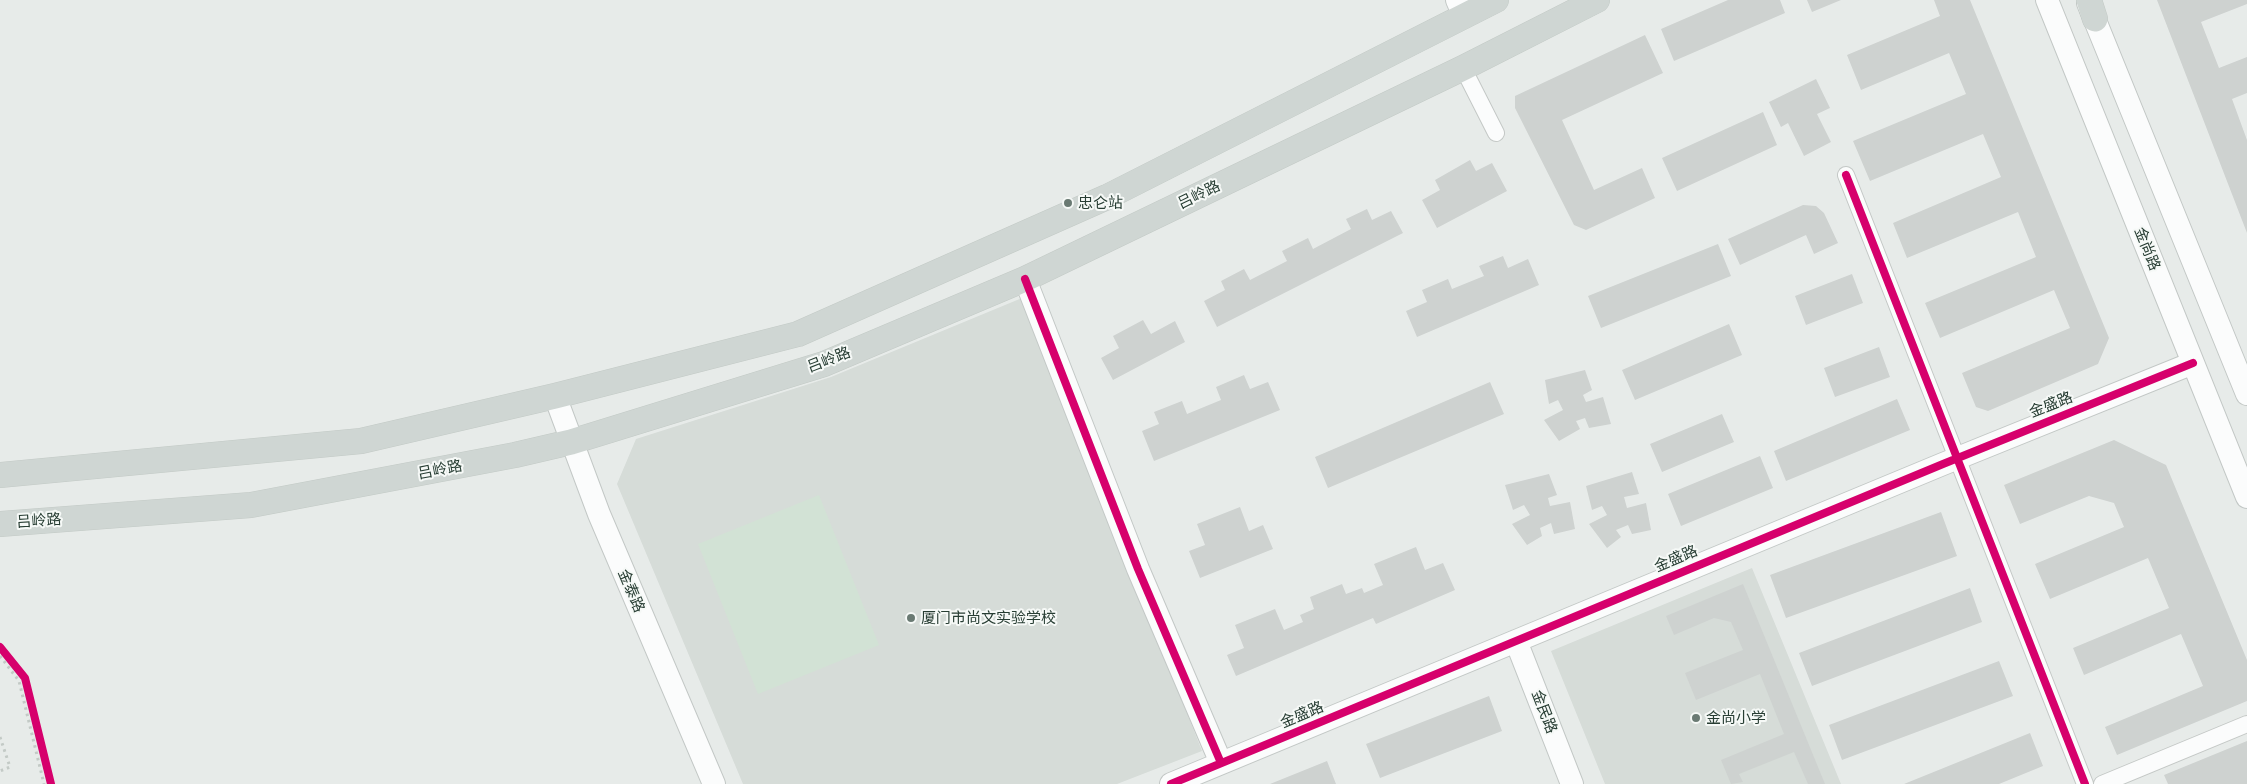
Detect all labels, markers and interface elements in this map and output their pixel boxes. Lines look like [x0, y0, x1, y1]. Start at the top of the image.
street label: 吕岭路 [1175, 177, 1223, 213]
place label: 忠仑站 [1078, 194, 1123, 212]
marker: 忠仑站 [1062, 197, 1074, 209]
street label: 金尚路 [2130, 225, 2164, 273]
street label: 吕岭路 [805, 344, 853, 376]
street label: 金盛路 [2027, 388, 2075, 422]
street label: 吕岭路 [416, 457, 464, 483]
street label: 吕岭路 [16, 510, 62, 532]
street label: 金盛路 [1652, 542, 1700, 576]
street label: 金泰路 [614, 567, 648, 615]
place label: 厦门市尚文实验学校 [921, 609, 1056, 627]
marker: 厦门市尚文实验学校 [905, 612, 917, 624]
street label: 金民路 [1528, 688, 1560, 736]
street label: 金盛路 [1278, 698, 1326, 732]
place label: 金尚小学 [1706, 709, 1766, 727]
marker: 金尚小学 [1690, 712, 1702, 724]

